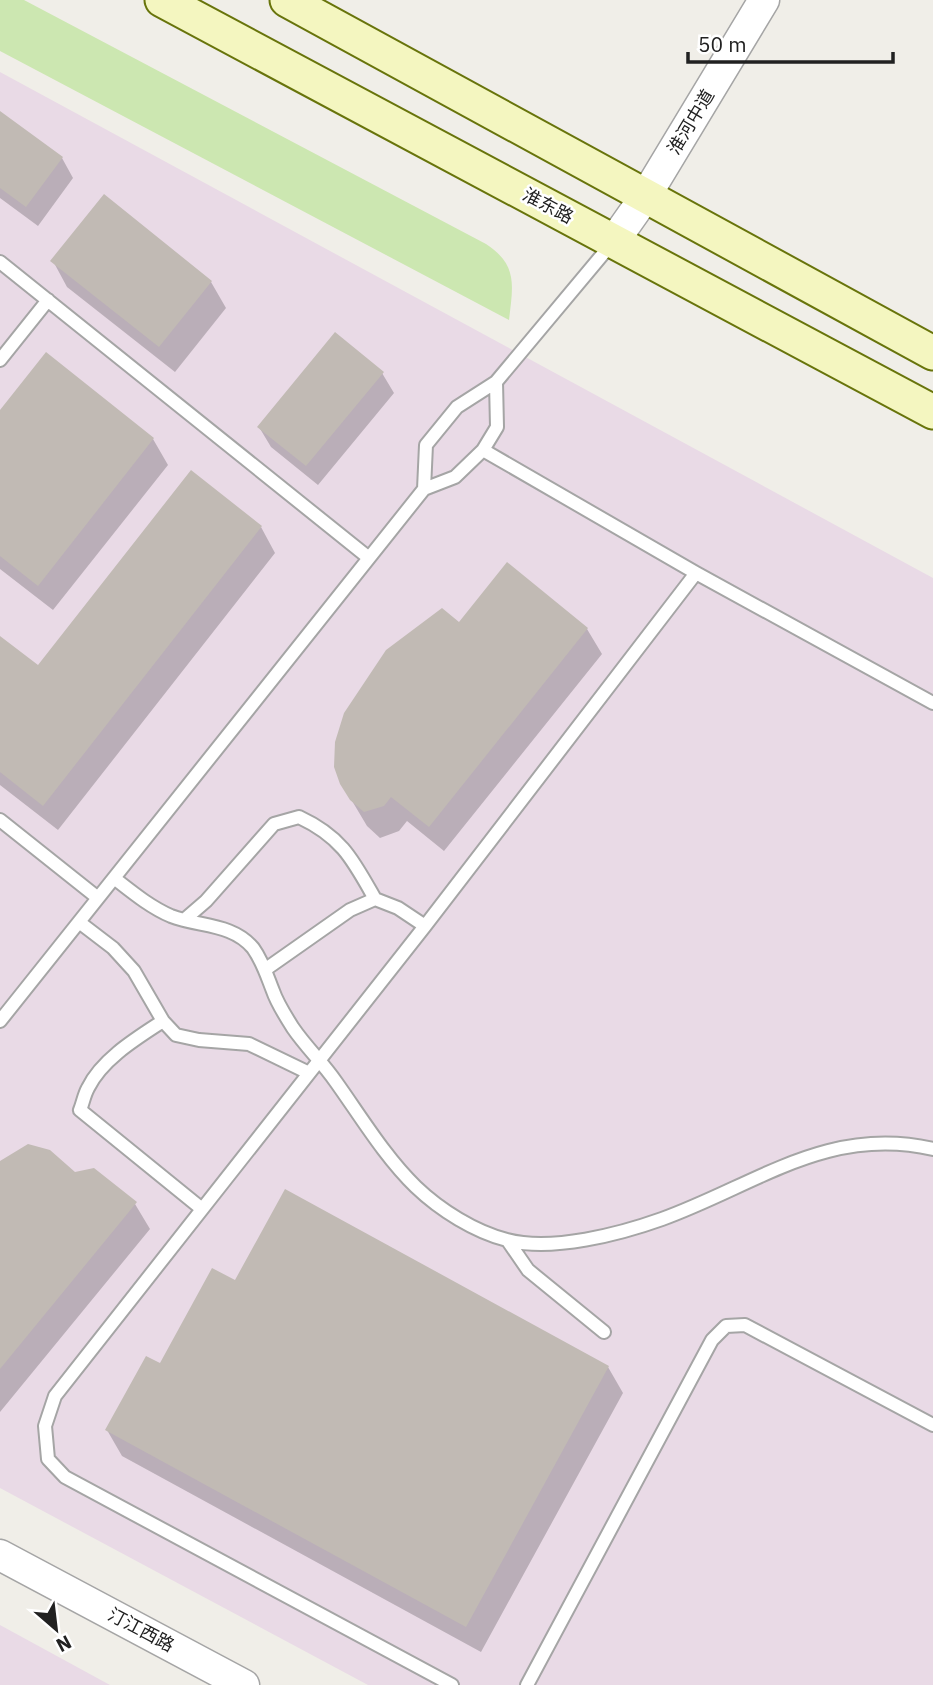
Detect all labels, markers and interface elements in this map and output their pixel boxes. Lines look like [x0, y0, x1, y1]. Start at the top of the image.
scale bar [688, 21, 893, 65]
text: 50 m [698, 30, 747, 58]
street label: 淮河中道 [662, 85, 719, 159]
street label: 淮东路 [519, 183, 577, 228]
north arrow [21, 1594, 91, 1664]
street label: 汀江西路 [104, 1603, 178, 1657]
text: N [52, 1630, 76, 1658]

